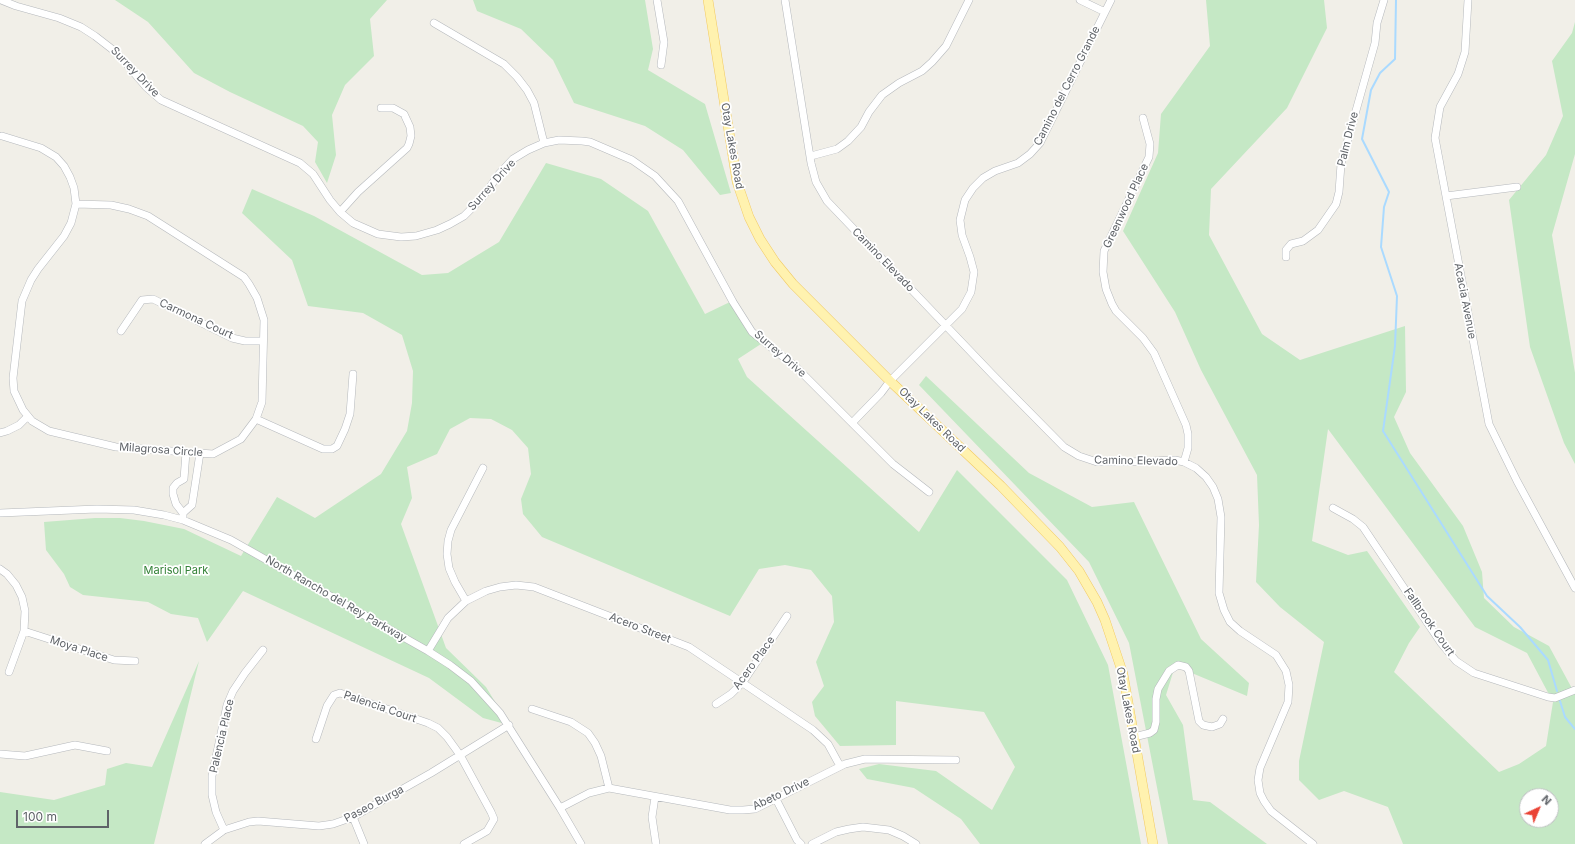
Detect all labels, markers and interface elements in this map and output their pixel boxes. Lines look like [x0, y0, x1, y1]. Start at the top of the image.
street label: Camino del Cerro Grande [1031, 24, 1103, 148]
street label: Surrey Drive [108, 44, 162, 100]
street label: Otay Lakes Road [718, 102, 746, 190]
street label: Palm Drive [1335, 110, 1361, 168]
street label: Surrey Drive [465, 157, 519, 213]
street label: Greenwood Place [1101, 162, 1151, 250]
street label: Camino Elevado [849, 225, 917, 295]
street label: Acacia Avenue [1451, 262, 1479, 340]
street label: Carmona Court [157, 296, 235, 342]
street label: Surrey Drive [751, 328, 809, 380]
street label: Otay Lakes Road [896, 385, 968, 455]
street label: Milagrosa Circle [119, 440, 203, 460]
street label: Camino Elevado [1094, 454, 1178, 468]
street label: North Rancho del Rey Parkway [263, 553, 409, 645]
park label: Marisol Park [144, 564, 208, 578]
street label: Fallbrook Court [1401, 586, 1457, 658]
street label: Acero Street [607, 610, 673, 646]
street label: Moya Place [48, 633, 110, 665]
street label: Acero Place [730, 634, 778, 692]
street label: Otay Lakes Road [1113, 666, 1143, 754]
street label: Palencia Court [342, 688, 418, 726]
street label: Palencia Place [207, 698, 237, 774]
street label: Abeto Drive [750, 775, 812, 813]
street label: Paseo Burga [342, 783, 406, 825]
north arrow [1519, 788, 1559, 828]
text: N [1539, 792, 1555, 808]
scale bar [18, 802, 111, 828]
text: 100 m [23, 809, 57, 824]

